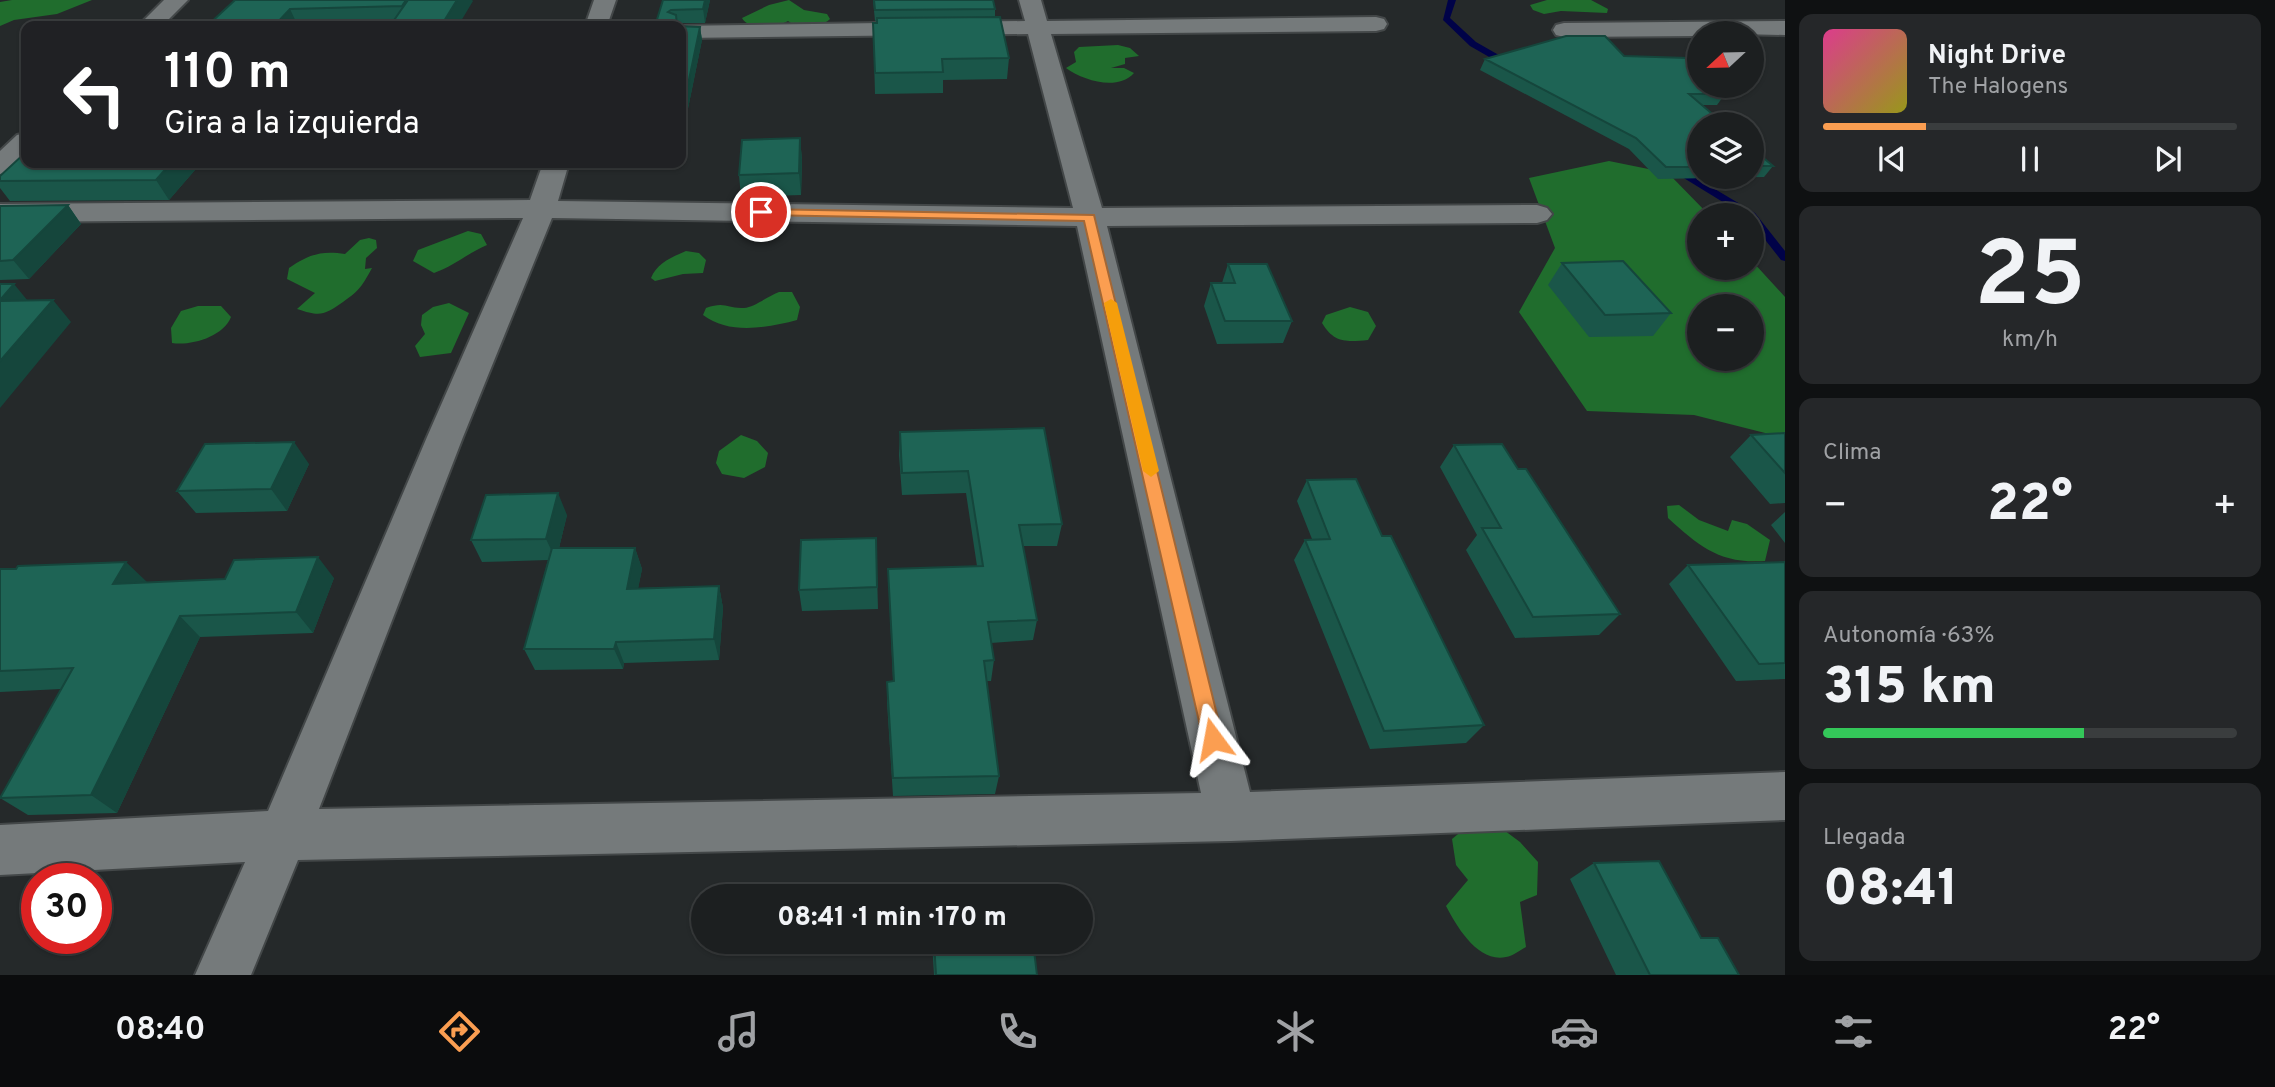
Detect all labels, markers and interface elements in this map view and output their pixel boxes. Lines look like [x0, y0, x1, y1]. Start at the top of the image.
north arrow [1687, 21, 1764, 98]
map controls [1687, 21, 1764, 371]
text: Night Drive [1928, 40, 2066, 73]
text: 110 m [164, 44, 291, 106]
icon: left [49, 49, 140, 140]
text: The Halogens [1928, 73, 2068, 102]
text: Gira a la izquierda [164, 105, 420, 145]
button: layers [1687, 112, 1764, 189]
icon: previous [1873, 140, 1911, 178]
icon: pause [2011, 140, 2049, 178]
icon: next [2149, 140, 2187, 178]
pin [731, 182, 791, 242]
icon: arrive [742, 193, 780, 231]
button: + [1687, 203, 1764, 280]
text: 25 [1974, 223, 2086, 338]
button: − [1687, 294, 1764, 371]
text: km/h [2002, 326, 2058, 355]
text: Clima [1823, 439, 1881, 468]
text: 22° [1987, 473, 2073, 539]
text: − [1823, 483, 1848, 532]
text: + [2212, 483, 2237, 532]
text: Autonomía · 63% [1823, 622, 1994, 651]
text: 315 km [1823, 656, 1996, 722]
position arrow [1176, 702, 1250, 776]
text: Llegada [1823, 824, 1905, 853]
text: 08:41 [1823, 858, 1959, 924]
speed limit sign: 30 [21, 863, 112, 954]
text: 08:41 · 1 min · 170 m [777, 902, 1007, 935]
icon: directions [435, 1007, 484, 1056]
icon: music [714, 1007, 763, 1056]
icon: phone [993, 1007, 1042, 1056]
icon: climate [1271, 1007, 1320, 1056]
icon: car [1550, 1007, 1599, 1056]
icon: filters [1829, 1007, 1878, 1056]
text: 08:40 [115, 1011, 205, 1051]
text: 22° [2108, 1011, 2160, 1051]

